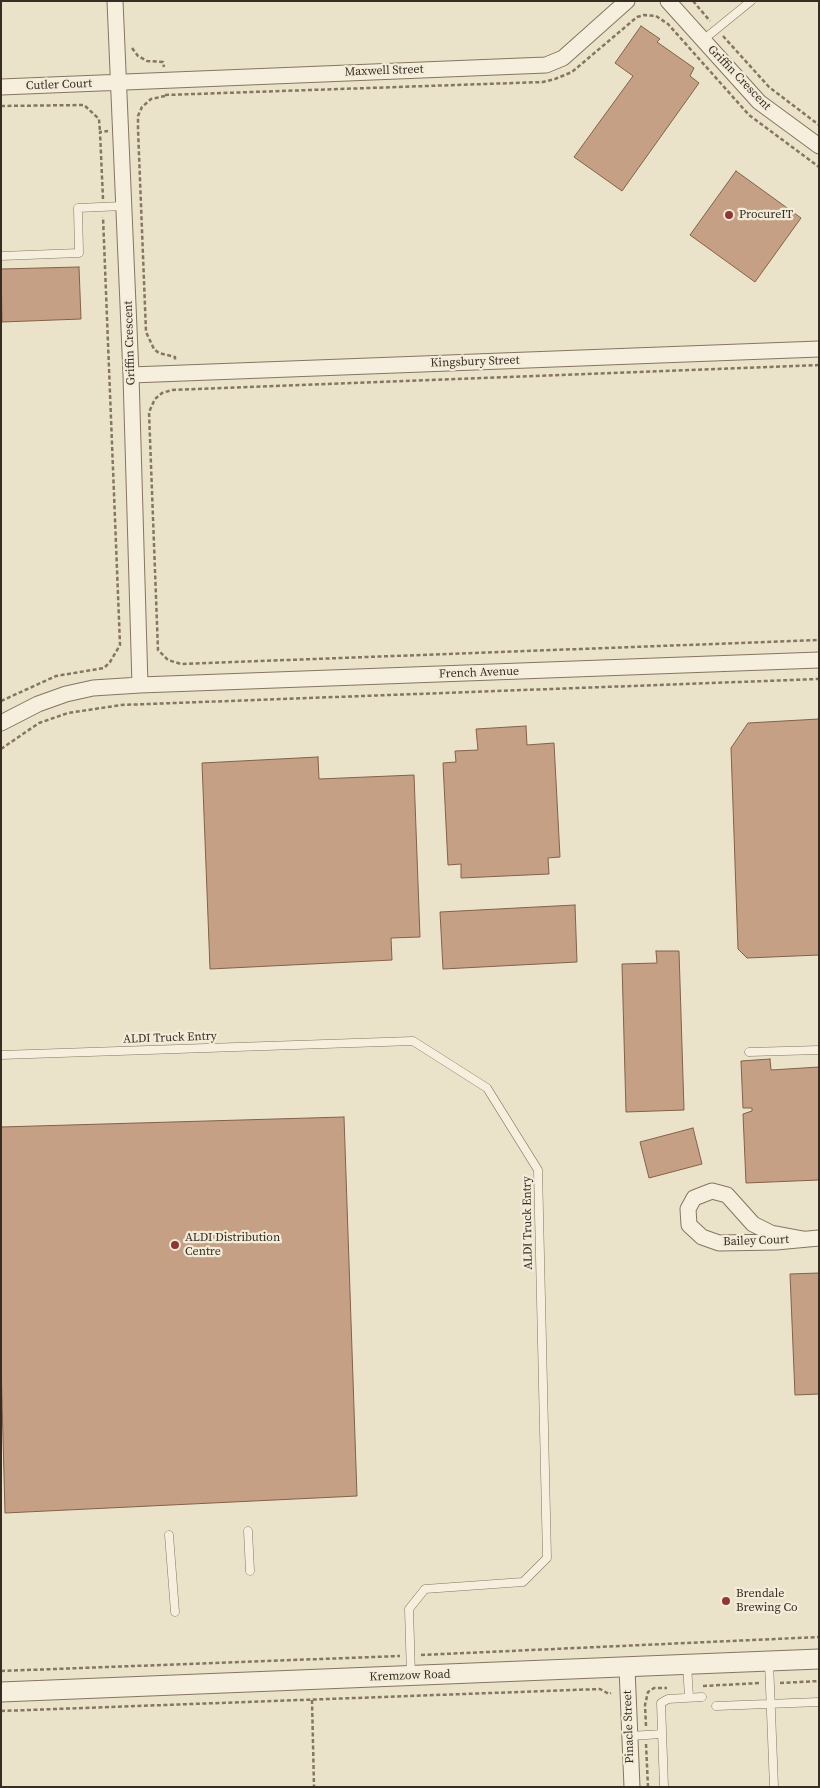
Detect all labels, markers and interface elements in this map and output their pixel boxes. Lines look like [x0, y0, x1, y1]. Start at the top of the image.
street label: Griffin Crescent [704, 43, 774, 113]
street label: Maxwell Street [344, 62, 424, 80]
street label: Cutler Court [26, 77, 92, 93]
place label: ProcureIT [739, 208, 793, 222]
marker: ProcureIT [723, 209, 735, 221]
street label: Griffin Crescent [121, 300, 139, 386]
street label: Kingsbury Street [430, 353, 520, 371]
street label: French Avenue [439, 664, 519, 682]
street label: ALDI Truck Entry [123, 1029, 217, 1047]
street label: ALDI Truck Entry [520, 1176, 536, 1270]
place label: ALDI Distribution Centre [185, 1231, 280, 1259]
street label: Bailey Court [723, 1233, 789, 1249]
marker: ALDI Distribution Centre [169, 1239, 181, 1251]
place label: Brendale Brewing Co [736, 1587, 798, 1615]
marker: Brendale Brewing Co [720, 1595, 732, 1607]
street label: Kremzow Road [369, 1667, 451, 1685]
street label: Pinacle Street [621, 1690, 637, 1764]

